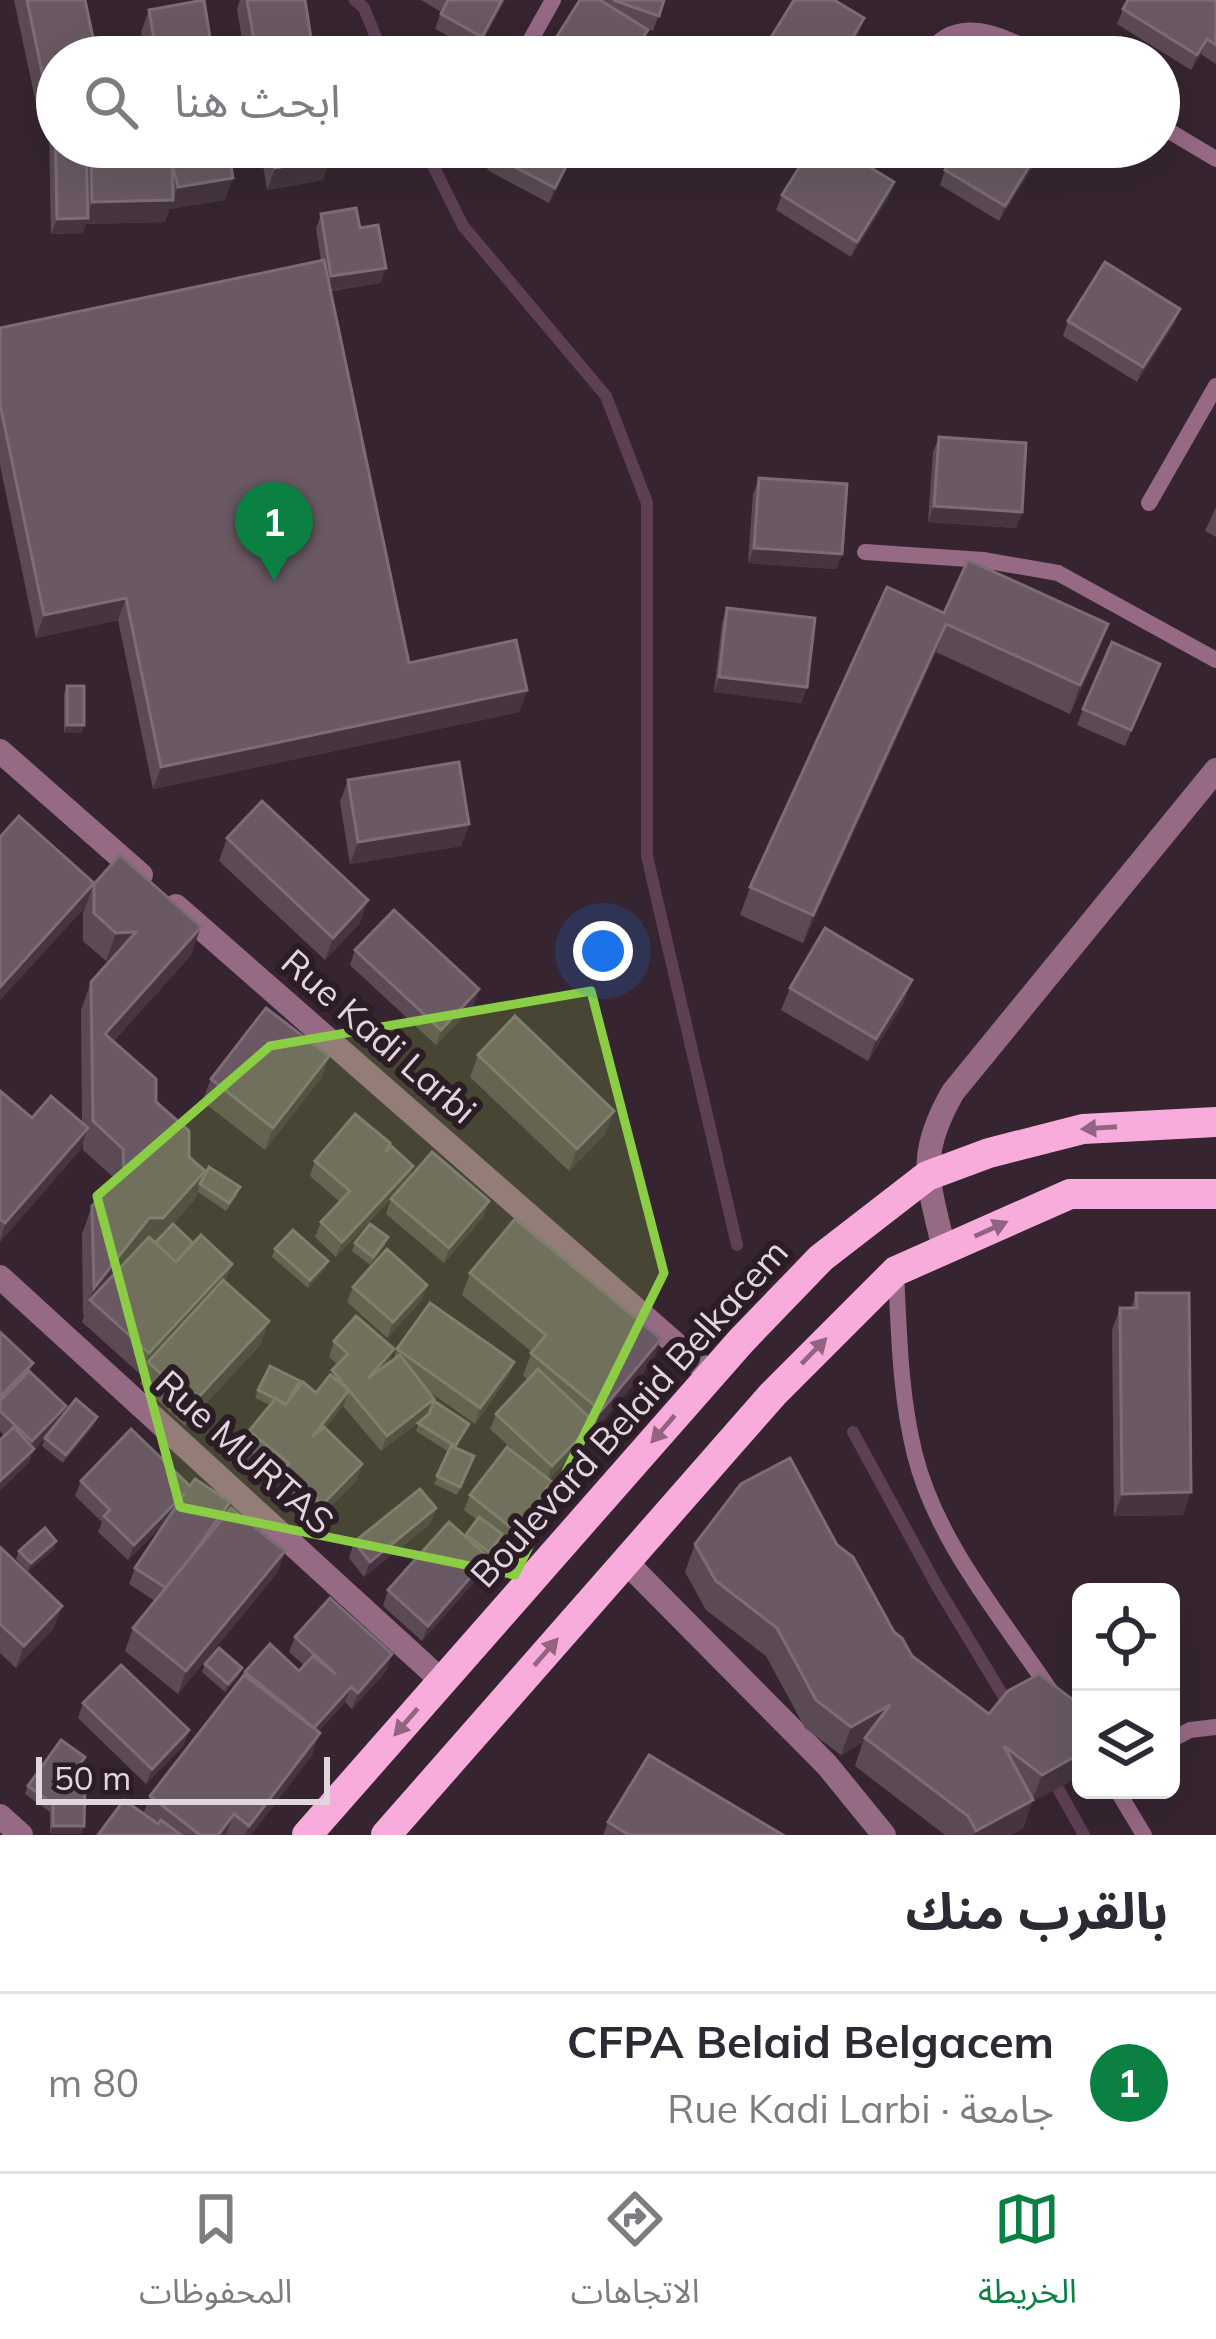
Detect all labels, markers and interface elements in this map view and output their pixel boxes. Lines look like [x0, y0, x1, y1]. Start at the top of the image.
search box [36, 36, 1180, 168]
icon: search [78, 69, 144, 135]
text: ابحث هنا [174, 72, 341, 128]
pin: 1 [235, 482, 313, 581]
your location [573, 921, 633, 981]
street label: Rue Kadi Larbi [273, 939, 486, 1132]
one-way arrow [1080, 1119, 1117, 1138]
one-way arrow [973, 1218, 1008, 1238]
street label: Boulevard Belaid Belkacem [460, 1229, 797, 1596]
one-way arrow [799, 1337, 827, 1366]
street label: Rue MURTAS [147, 1360, 344, 1543]
one-way arrow [651, 1414, 677, 1444]
map controls [1072, 1583, 1180, 1799]
button: locate [1072, 1583, 1180, 1691]
one-way arrow [532, 1638, 559, 1667]
button: layers [1072, 1691, 1180, 1799]
one-way arrow [393, 1707, 420, 1737]
scale bar [36, 1751, 330, 1804]
text: 50 m [54, 1757, 131, 1798]
text: بالقرب منك [905, 1878, 1168, 1942]
text: CFPA Belaid Belgacem [567, 2013, 1054, 2069]
text: 80 m [48, 2058, 139, 2107]
text: 1 [1117, 2058, 1141, 2107]
text: جامعة · Rue Kadi Larbi [667, 2084, 1054, 2133]
tab: المحفوظات [139, 2186, 292, 2327]
tab: الاتجاهات [571, 2186, 700, 2327]
tab: الخريطة [978, 2186, 1077, 2327]

